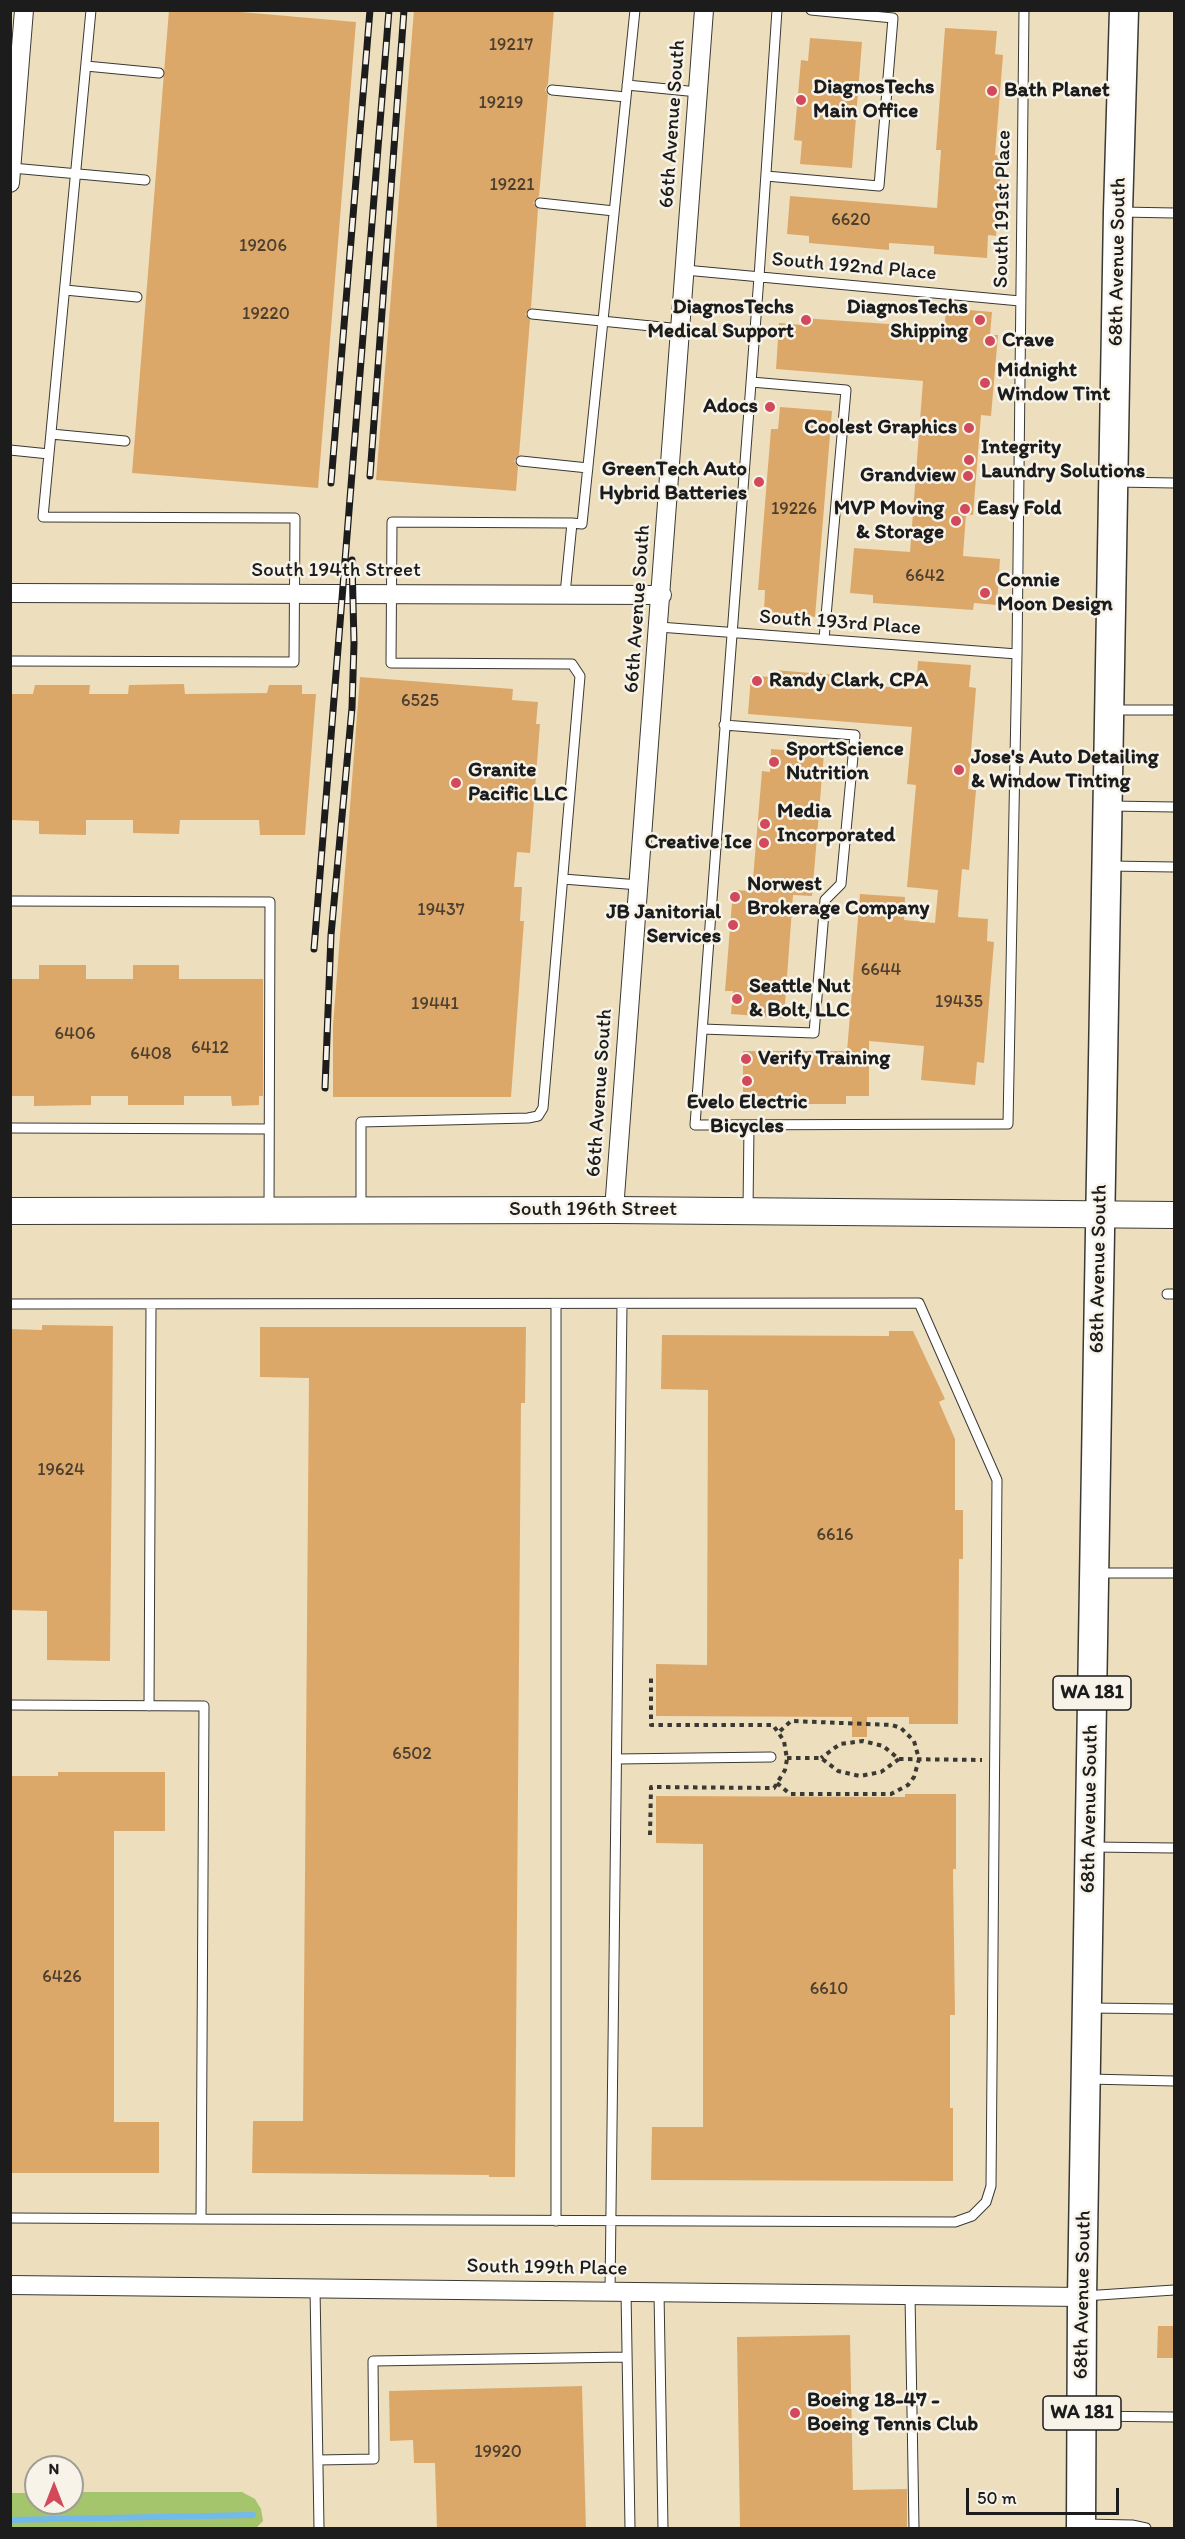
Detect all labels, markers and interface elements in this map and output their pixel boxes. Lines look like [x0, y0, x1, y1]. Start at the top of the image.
house number: 19217 [489, 34, 533, 56]
street label: 66th Avenue South [655, 39, 691, 209]
place label: DiagnosTechs Main Office [813, 75, 934, 125]
place label: Bath Planet [1004, 78, 1110, 104]
marker: Bath Planet [985, 84, 999, 98]
house number: 19219 [479, 92, 523, 114]
marker: DiagnosTechs Main Office [794, 93, 808, 107]
street label: South 191st Place [989, 130, 1017, 288]
house number: 19221 [489, 174, 535, 196]
street label: 68th Avenue South [1104, 177, 1132, 347]
house number: 6620 [831, 209, 871, 231]
house number: 19206 [239, 235, 287, 257]
street label: South 192nd Place [771, 247, 937, 287]
place label: DiagnosTechs Medical Support [648, 295, 794, 345]
place label: DiagnosTechs Shipping [847, 295, 968, 345]
house number: 19220 [242, 303, 290, 325]
marker: DiagnosTechs Medical Support [799, 313, 813, 327]
marker: DiagnosTechs Shipping [973, 313, 987, 327]
place label: Crave [1002, 328, 1054, 354]
marker: Crave [983, 334, 997, 348]
place label: Midnight Window Tint [997, 358, 1110, 408]
marker: Midnight Window Tint [978, 376, 992, 390]
place label: Adocs [703, 394, 758, 420]
marker: Adocs [763, 400, 777, 414]
place label: Coolest Graphics [804, 415, 957, 441]
marker: Coolest Graphics [962, 421, 976, 435]
place label: Integrity Laundry Solutions [981, 435, 1145, 485]
marker: Integrity Laundry Solutions [962, 453, 976, 467]
place label: GreenTech Auto Hybrid Batteries [599, 457, 747, 507]
place label: Grandview [860, 463, 956, 489]
marker: Grandview [961, 469, 975, 483]
marker: GreenTech Auto Hybrid Batteries [752, 475, 766, 489]
place label: MVP Moving & Storage [834, 496, 944, 546]
place label: Easy Fold [977, 496, 1061, 522]
house number: 19226 [771, 498, 817, 520]
marker: Easy Fold [958, 502, 972, 516]
marker: MVP Moving & Storage [949, 514, 963, 528]
street label: 66th Avenue South [620, 524, 656, 694]
street label: South 194th Street [251, 558, 421, 584]
house number: 6642 [905, 565, 945, 587]
place label: Connie Moon Design [997, 568, 1113, 618]
marker: Connie Moon Design [978, 586, 992, 600]
street label: South 193rd Place [758, 605, 922, 641]
place label: Randy Clark, CPA [769, 668, 928, 694]
marker: Randy Clark, CPA [750, 674, 764, 688]
house number: 6525 [401, 690, 439, 712]
place label: SportScience Nutrition [786, 737, 904, 787]
place label: Jose's Auto Detailing & Window Tinting [971, 745, 1159, 795]
marker: SportScience Nutrition [767, 755, 781, 769]
place label: Granite Pacific LLC [468, 758, 568, 808]
marker: Jose's Auto Detailing & Window Tinting [952, 763, 966, 777]
marker: Granite Pacific LLC [449, 776, 463, 790]
place label: Media Incorporated [777, 799, 895, 849]
marker: Media Incorporated [758, 817, 772, 831]
place label: Creative Ice [645, 830, 752, 856]
marker: Creative Ice [757, 836, 771, 850]
place label: Norwest Brokerage Company [747, 872, 929, 922]
marker: Norwest Brokerage Company [728, 890, 742, 904]
house number: 19437 [417, 899, 465, 921]
place label: JB Janitorial Services [606, 900, 721, 950]
marker: JB Janitorial Services [726, 918, 740, 932]
house number: 6644 [861, 959, 901, 981]
place label: Seattle Nut & Bolt, LLC [749, 974, 851, 1024]
house number: 19435 [935, 991, 983, 1013]
marker: Seattle Nut & Bolt, LLC [730, 992, 744, 1006]
house number: 19441 [411, 993, 459, 1015]
street label: 66th Avenue South [582, 1008, 618, 1178]
house number: 6406 [55, 1023, 95, 1045]
house number: 6412 [191, 1037, 229, 1059]
house number: 6408 [130, 1043, 172, 1065]
place label: Verify Training [758, 1046, 890, 1072]
marker: Verify Training [739, 1052, 753, 1066]
marker: Evelo Electric Bicycles [740, 1074, 754, 1088]
place label: Evelo Electric Bicycles [687, 1090, 807, 1140]
street label: 68th Avenue South [1085, 1184, 1113, 1354]
street label: South 196th Street [509, 1197, 677, 1223]
house number: 19624 [37, 1459, 85, 1481]
house number: 6616 [817, 1524, 853, 1546]
road number: WA 181 [1053, 1676, 1131, 1710]
street label: 68th Avenue South [1076, 1724, 1104, 1894]
house number: 6502 [392, 1743, 432, 1765]
house number: 6426 [42, 1966, 82, 1988]
house number: 6610 [810, 1978, 848, 2000]
street label: 68th Avenue South [1069, 2210, 1097, 2380]
street label: South 199th Place [466, 2254, 628, 2282]
place label: Boeing 18-47 - Boeing Tennis Club [807, 2388, 978, 2438]
road number: WA 181 [1043, 2396, 1121, 2430]
marker: Boeing 18-47 - Boeing Tennis Club [788, 2406, 802, 2420]
house number: 19920 [474, 2441, 522, 2463]
north arrow [24, 2455, 84, 2515]
text: N [49, 2459, 59, 2478]
scale bar [969, 2476, 1122, 2514]
text: 50 m [977, 2487, 1017, 2509]

